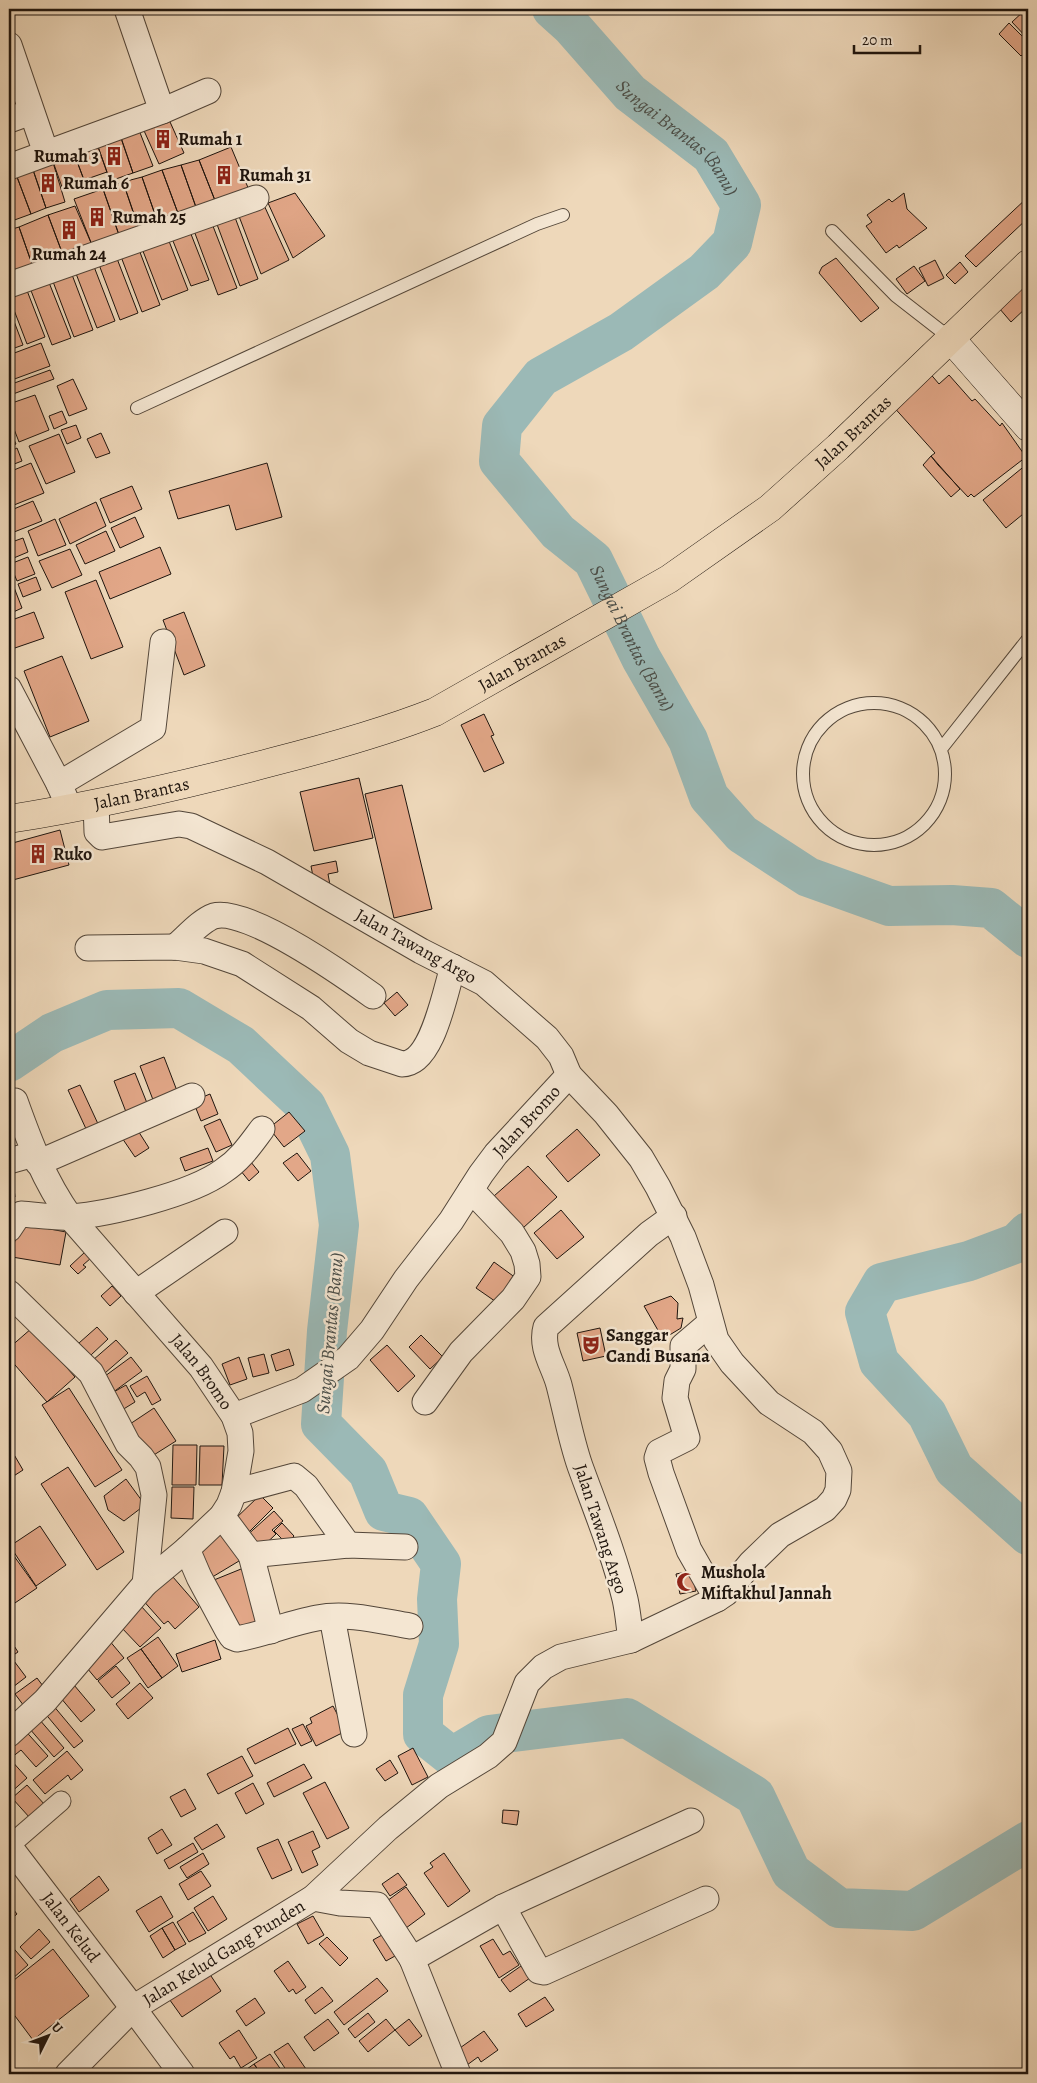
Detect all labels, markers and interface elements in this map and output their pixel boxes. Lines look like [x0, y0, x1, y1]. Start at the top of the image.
scale bar [854, 22, 921, 54]
text: 20 m [862, 30, 893, 50]
water label: Sungai Brantas (Banu) [610, 74, 745, 201]
place label: Rumah 1 [178, 127, 243, 151]
building icon: Rumah 1 [152, 128, 174, 150]
place label: Rumah 3 [34, 144, 99, 168]
building icon: Rumah 3 [103, 145, 125, 167]
place label: Rumah 31 [239, 163, 311, 187]
building icon: Rumah 31 [213, 164, 235, 186]
place label: Rumah 6 [63, 171, 129, 195]
building icon: Rumah 6 [37, 172, 59, 194]
place label: Rumah 25 [112, 205, 186, 229]
building icon: Rumah 25 [86, 206, 108, 228]
building icon: Rumah 24 [58, 219, 80, 241]
place label: Rumah 24 [32, 242, 107, 266]
street label: Jalan Brantas [810, 390, 897, 474]
water label: Sungai Brantas (Banu) [583, 560, 681, 717]
street label: Jalan Brantas [474, 628, 570, 697]
street label: Jalan Brantas [92, 771, 192, 816]
place label: Ruko [53, 842, 92, 866]
building icon: Ruko [27, 843, 49, 865]
street label: Jalan Tawang Argo [351, 903, 481, 989]
street label: Jalan Bromo [487, 1080, 566, 1162]
water label: Sungai Brantas (Banu) [310, 1251, 350, 1415]
place label: Sanggar Candi Busana [606, 1323, 710, 1368]
street label: Jalan Bromo [165, 1328, 238, 1415]
theatre icon: Sanggar Candi Busana [580, 1334, 602, 1356]
street label: Jalan Tawang Argo [569, 1461, 633, 1597]
place label: Mushola Miftakhul Jannah [701, 1560, 832, 1605]
mosque icon: Mushola Miftakhul Jannah [675, 1571, 697, 1593]
street label: Jalan Kelud [36, 1887, 106, 1967]
street label: Jalan Kelud Gang Punden [138, 1894, 310, 2011]
north arrow [22, 2010, 72, 2060]
text: U [47, 2018, 67, 2037]

